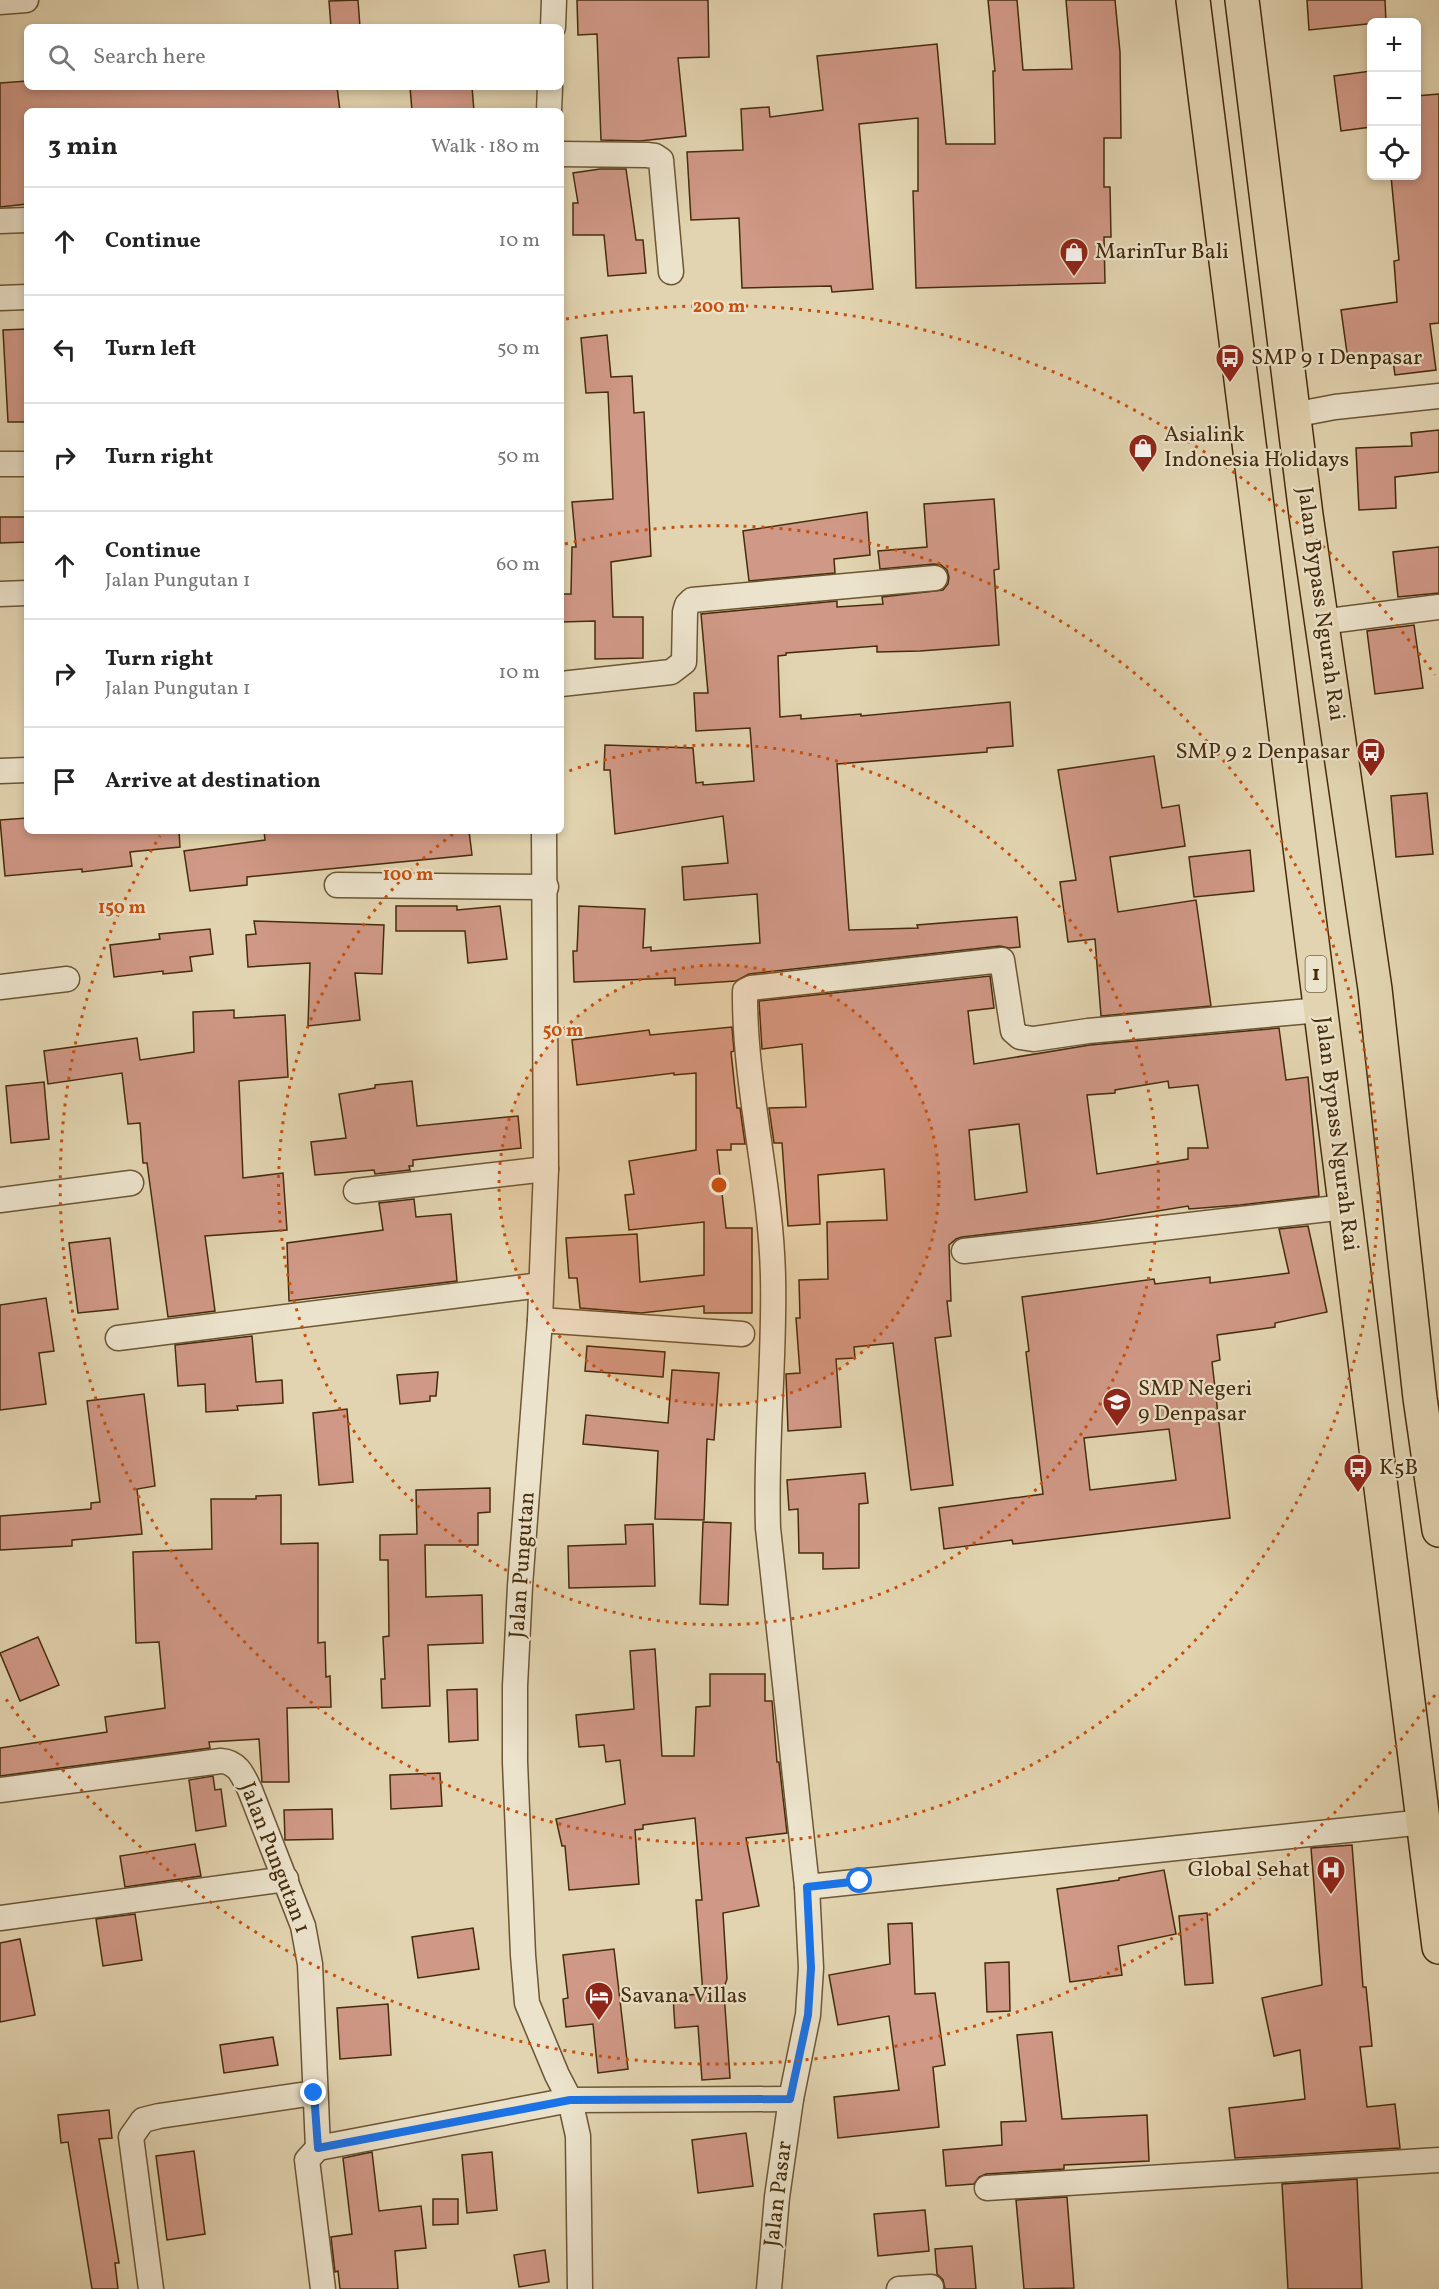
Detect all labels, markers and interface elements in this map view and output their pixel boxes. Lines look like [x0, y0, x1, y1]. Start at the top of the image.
map controls [1367, 18, 1421, 180]
button: + [1367, 18, 1421, 72]
search box [24, 24, 564, 90]
icon: search [45, 41, 78, 74]
text: Search here [93, 42, 206, 73]
button: − [1367, 72, 1421, 126]
button: locate [1367, 126, 1421, 180]
text: 3 min [48, 129, 118, 165]
text: Walk · 180 m [431, 133, 540, 161]
icon: ahead [48, 225, 81, 258]
text: Continue [105, 226, 201, 257]
text: 10 m [499, 227, 540, 255]
shop icon: MarinTur Bali [1058, 236, 1090, 278]
place label: MarinTur Bali [1095, 237, 1229, 268]
text: 200 m [693, 295, 745, 320]
icon: left [48, 333, 81, 366]
text: Turn left [105, 334, 196, 365]
text: 50 m [497, 335, 540, 363]
bus stop icon: SMP 9 1 Denpasar [1214, 342, 1246, 384]
place label: SMP 9 1 Denpasar [1251, 343, 1422, 374]
place label: Asialink Indonesia Holidays [1164, 420, 1349, 476]
shop icon: Asialink Indonesia Holidays [1127, 432, 1159, 474]
icon: right [48, 441, 81, 474]
text: Turn right [105, 442, 213, 473]
text: 50 m [497, 443, 540, 471]
street label: Jalan Bypass Ngurah Rai [1288, 485, 1352, 723]
text: Continue [105, 536, 201, 567]
icon: ahead [48, 549, 81, 582]
text: 60 m [496, 551, 540, 579]
text: Jalan Pungutan 1 [105, 567, 250, 595]
text: Turn right [105, 644, 213, 675]
icon: right [48, 657, 81, 690]
text: 10 m [499, 659, 540, 687]
text: Jalan Pungutan 1 [105, 675, 250, 703]
bus stop icon: SMP 9 2 Denpasar [1355, 736, 1387, 778]
place label: SMP 9 2 Denpasar [1175, 737, 1350, 768]
icon: arrive [48, 765, 81, 798]
text: Arrive at destination [105, 766, 321, 797]
text: 100 m [383, 863, 433, 888]
text: 150 m [98, 896, 146, 921]
road number: 1 [1306, 956, 1326, 992]
street label: Jalan Bypass Ngurah Rai [1306, 1015, 1366, 1253]
text: 50 m [543, 1019, 583, 1044]
centre of rings [709, 1175, 729, 1195]
place label: SMP Negeri 9 Denpasar [1138, 1374, 1252, 1430]
school or university icon: SMP Negeri 9 Denpasar [1101, 1386, 1133, 1428]
bus stop icon: K5B [1342, 1452, 1374, 1494]
place label: K5B [1379, 1453, 1418, 1484]
street label: Jalan Pungutan [502, 1491, 544, 1639]
street label: Jalan Pungutan 1 [231, 1778, 317, 1938]
hospital icon: Global Sehat [1315, 1854, 1347, 1896]
place label: Global Sehat [1188, 1855, 1310, 1886]
route start [846, 1867, 872, 1893]
hotel icon: Savana Villas [583, 1980, 615, 2022]
place label: Savana Villas [620, 1981, 747, 2012]
route end [300, 2079, 326, 2105]
street label: Jalan Pasar [757, 2139, 801, 2249]

